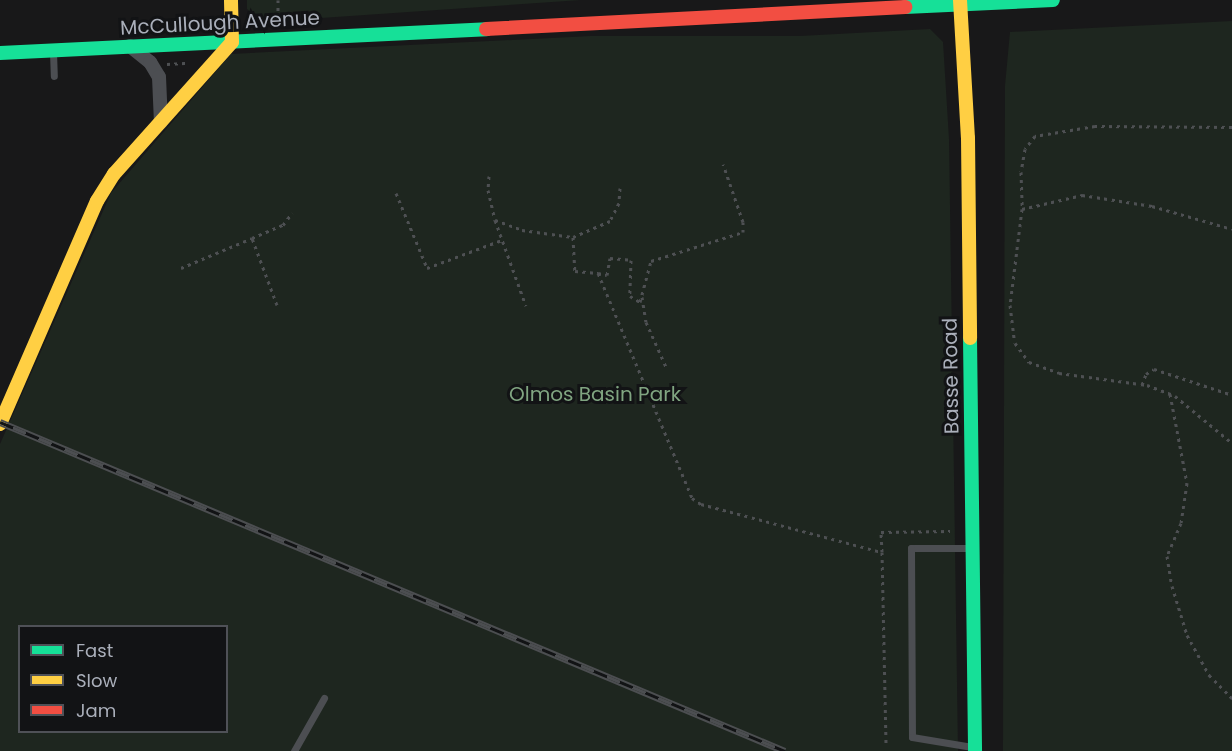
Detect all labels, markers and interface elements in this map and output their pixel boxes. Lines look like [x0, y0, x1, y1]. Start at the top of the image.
street label: McCullough Avenue [120, 6, 320, 40]
street label: Basse Road [938, 318, 964, 434]
park label: Olmos Basin Park [509, 382, 681, 406]
legend [18, 625, 228, 733]
text: Fast [76, 638, 113, 663]
text: Slow [76, 668, 117, 693]
text: Jam [76, 698, 116, 723]

